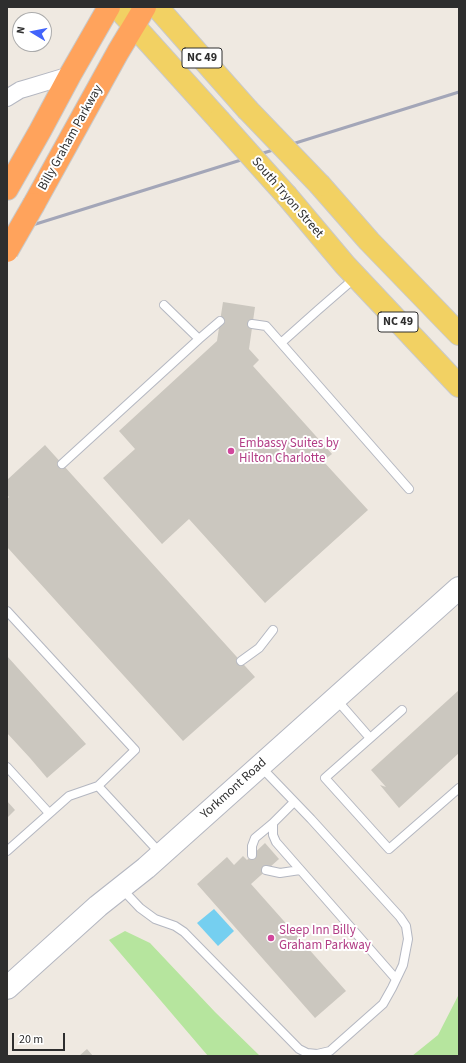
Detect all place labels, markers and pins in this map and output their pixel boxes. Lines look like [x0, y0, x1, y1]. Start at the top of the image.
place label: Embassy Suites by Hilton Charlotte [239, 436, 339, 467]
marker: Embassy Suites by Hilton Charlotte [226, 446, 236, 456]
place label: Sleep Inn Billy Graham Parkway [279, 923, 371, 954]
marker: Sleep Inn Billy Graham Parkway [266, 933, 276, 943]

